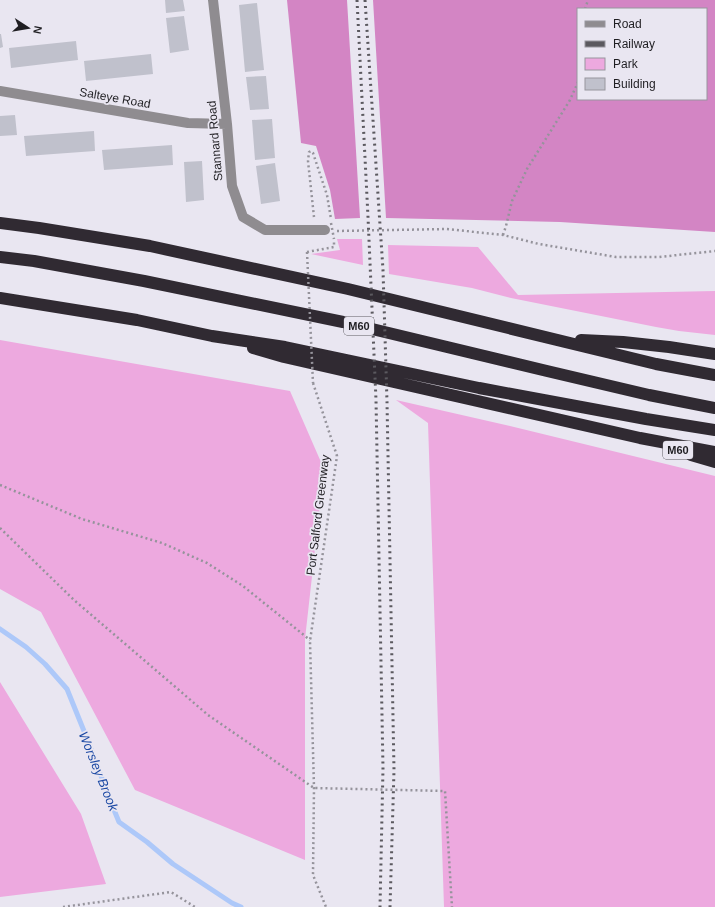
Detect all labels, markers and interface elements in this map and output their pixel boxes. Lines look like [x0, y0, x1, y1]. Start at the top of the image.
north arrow [8, 8, 48, 48]
legend [577, 8, 707, 100]
text: Road [613, 17, 642, 31]
text: N [31, 25, 44, 35]
text: Railway [613, 37, 655, 51]
text: Park [613, 57, 639, 71]
text: Building [613, 77, 656, 91]
street label: Salteye Road [78, 85, 152, 111]
street label: Stannard Road [205, 100, 225, 182]
road number: M60 [344, 317, 374, 335]
road number: M60 [663, 441, 693, 459]
street label: Port Salford Greenway [304, 454, 332, 576]
water label: Worsley Brook [76, 729, 122, 815]

